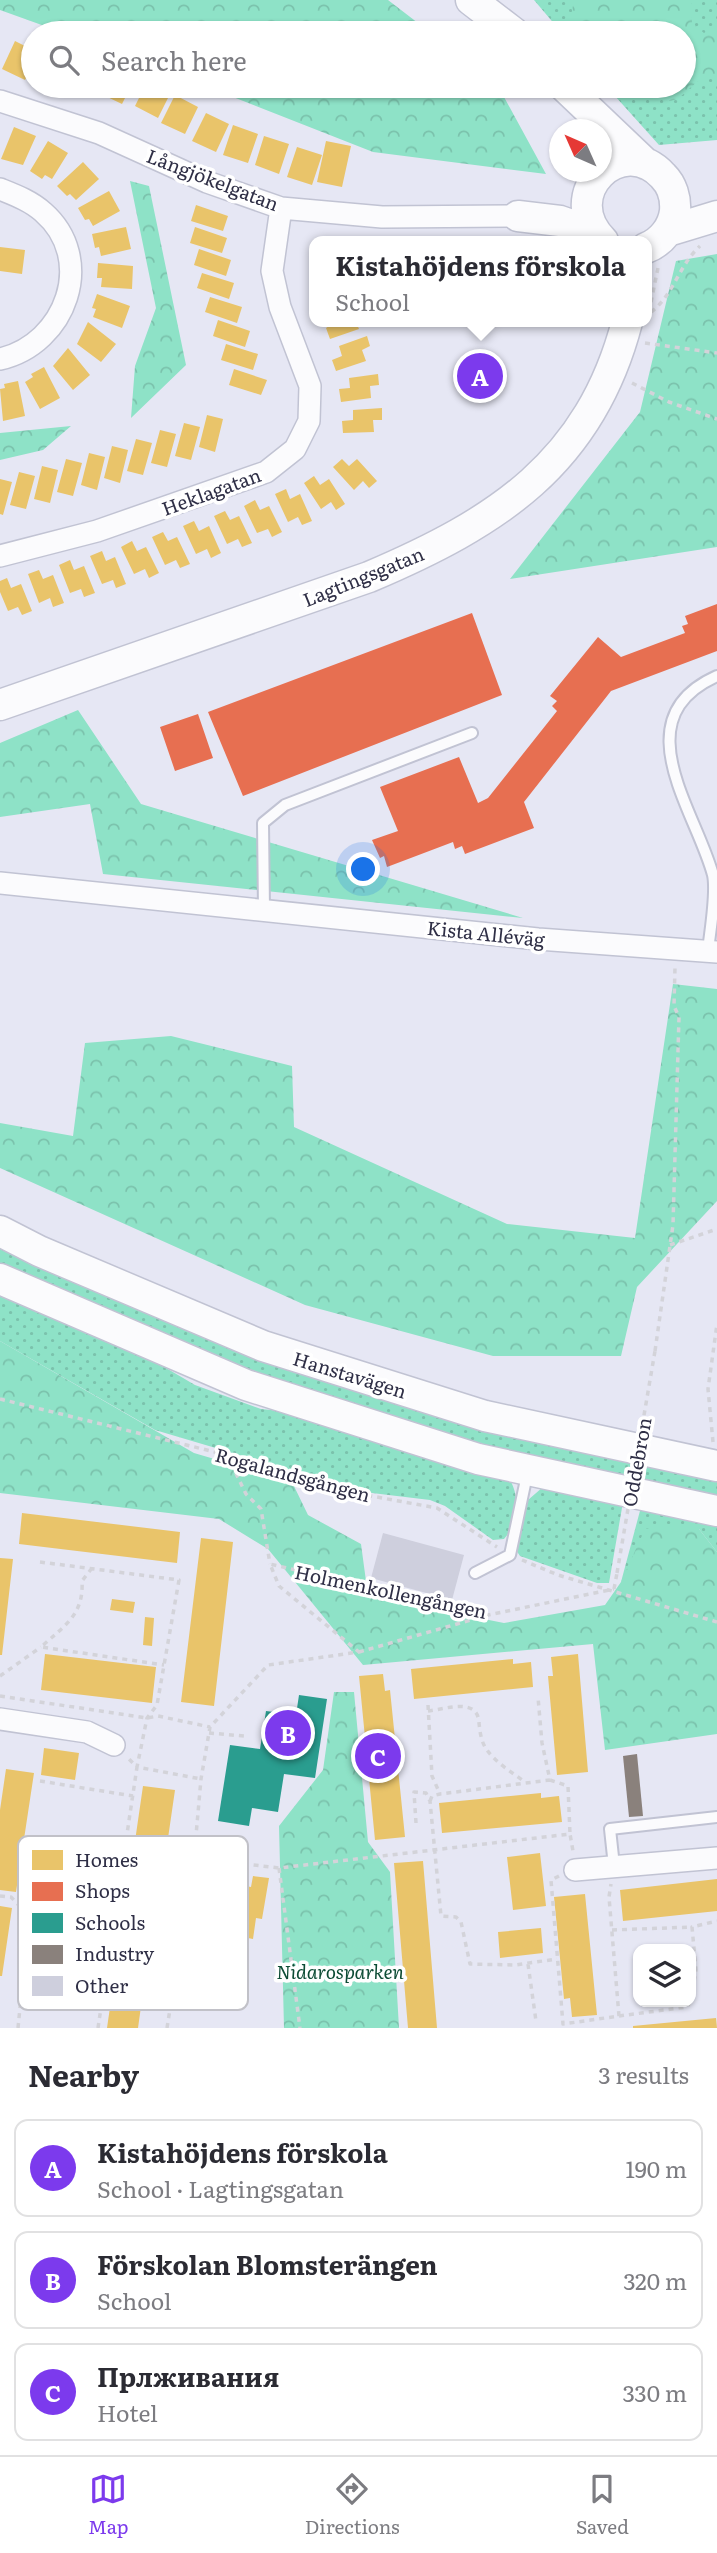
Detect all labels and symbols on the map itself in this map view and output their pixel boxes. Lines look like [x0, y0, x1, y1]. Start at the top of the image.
north arrow [549, 119, 612, 182]
street label: Långjökelgatan [143, 141, 283, 217]
pin: A [457, 350, 503, 402]
street label: Heklagatan [157, 460, 265, 522]
street label: Lagtingsgatan [298, 539, 428, 613]
your location [346, 852, 380, 886]
street label: Kista Alléväg [426, 913, 547, 953]
street label: Hanstavägen [290, 1343, 410, 1405]
street label: Oddebron [614, 1415, 658, 1509]
street label: Rogalandsgången [212, 1440, 374, 1508]
street label: Holmenkollengången [292, 1557, 490, 1625]
pin: B [265, 1707, 311, 1759]
pin: C [355, 1730, 401, 1782]
legend [18, 1836, 248, 2010]
text: Homes [75, 1845, 139, 1873]
text: Shops [75, 1876, 130, 1904]
text: Schools [75, 1908, 146, 1936]
text: Industry [75, 1939, 154, 1967]
park label: Nidarosparken [276, 1957, 404, 1985]
text: Other [75, 1971, 128, 1999]

